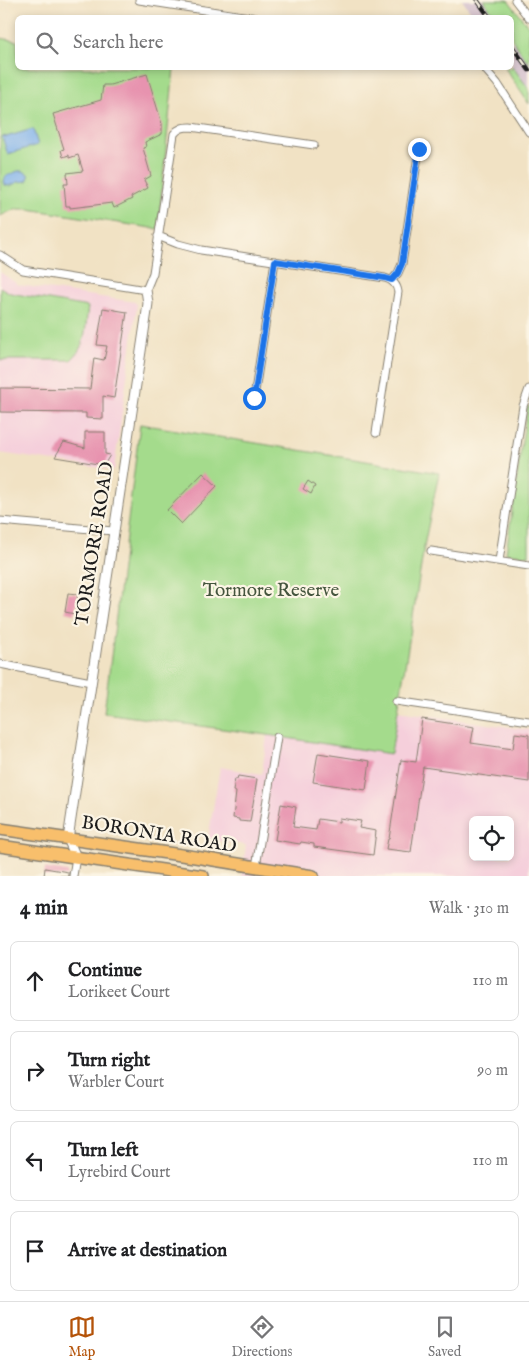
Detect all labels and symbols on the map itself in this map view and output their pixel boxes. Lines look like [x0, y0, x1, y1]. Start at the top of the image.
route end [408, 138, 431, 161]
route start [243, 387, 266, 410]
street label: TORMORE ROAD [70, 460, 120, 628]
park label: Tormore Reserve [203, 579, 340, 603]
street label: BORONIA ROAD [80, 811, 238, 859]

